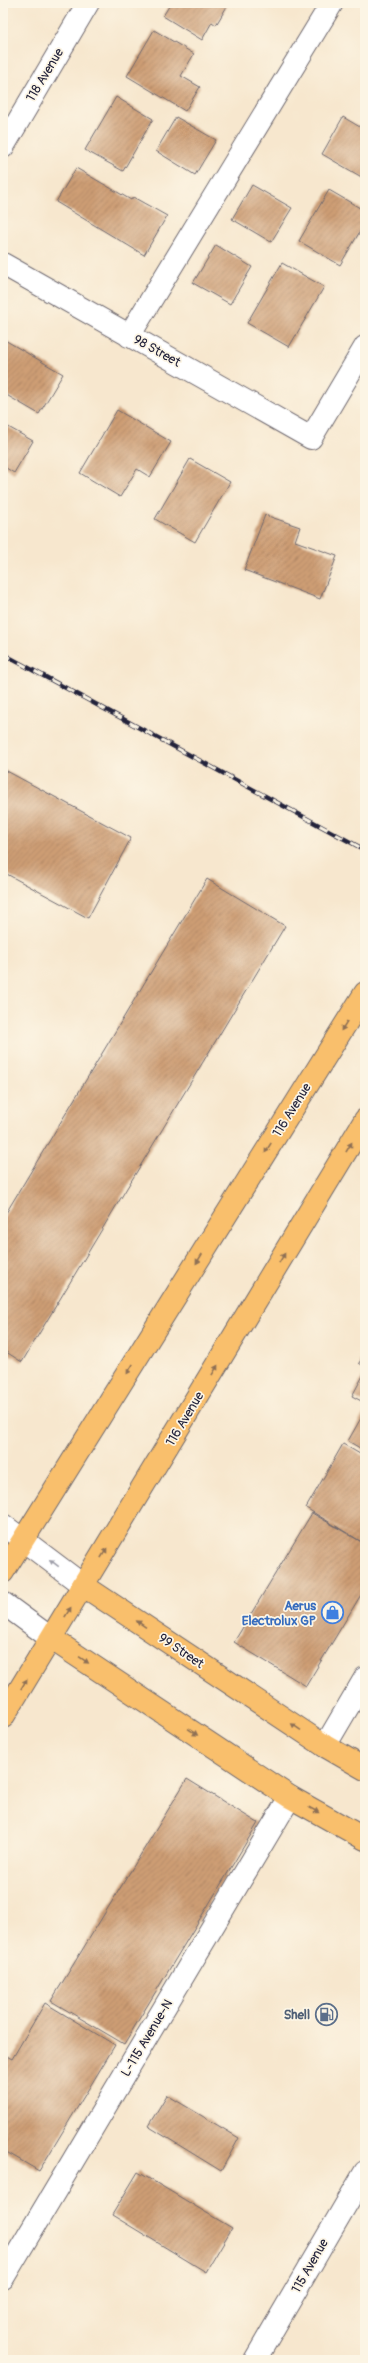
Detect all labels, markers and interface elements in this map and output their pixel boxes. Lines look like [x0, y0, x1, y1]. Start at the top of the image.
street label: 118 Avenue [23, 45, 67, 105]
street label: 98 Street [131, 332, 184, 371]
one-way arrow [341, 1020, 348, 1032]
street label: 116 Avenue [269, 1080, 315, 1140]
one-way arrow [345, 1142, 353, 1152]
one-way arrow [264, 1143, 272, 1153]
one-way arrow [278, 1252, 285, 1264]
one-way arrow [195, 1254, 203, 1264]
one-way arrow [127, 1363, 134, 1375]
one-way arrow [211, 1364, 218, 1376]
street label: 116 Avenue [163, 1388, 208, 1449]
one-way arrow [101, 1547, 108, 1559]
one-way arrow [48, 1559, 59, 1568]
place label: Aerus Electrolux GP [242, 1598, 316, 1629]
shop icon: Aerus Electrolux GP [319, 1600, 345, 1626]
one-way arrow [64, 1607, 72, 1618]
one-way arrow [136, 1620, 146, 1628]
street label: 99 Street [155, 1630, 207, 1672]
one-way arrow [79, 1656, 90, 1664]
one-way arrow [20, 1678, 27, 1690]
one-way arrow [291, 1723, 301, 1731]
one-way arrow [188, 1728, 198, 1736]
one-way arrow [308, 1807, 319, 1814]
street label: L-115 Avenue-N [118, 1996, 176, 2079]
fuel station icon: Shell [313, 2002, 339, 2028]
place label: Shell [284, 2007, 310, 2023]
street label: 115 Avenue [288, 2236, 332, 2296]

